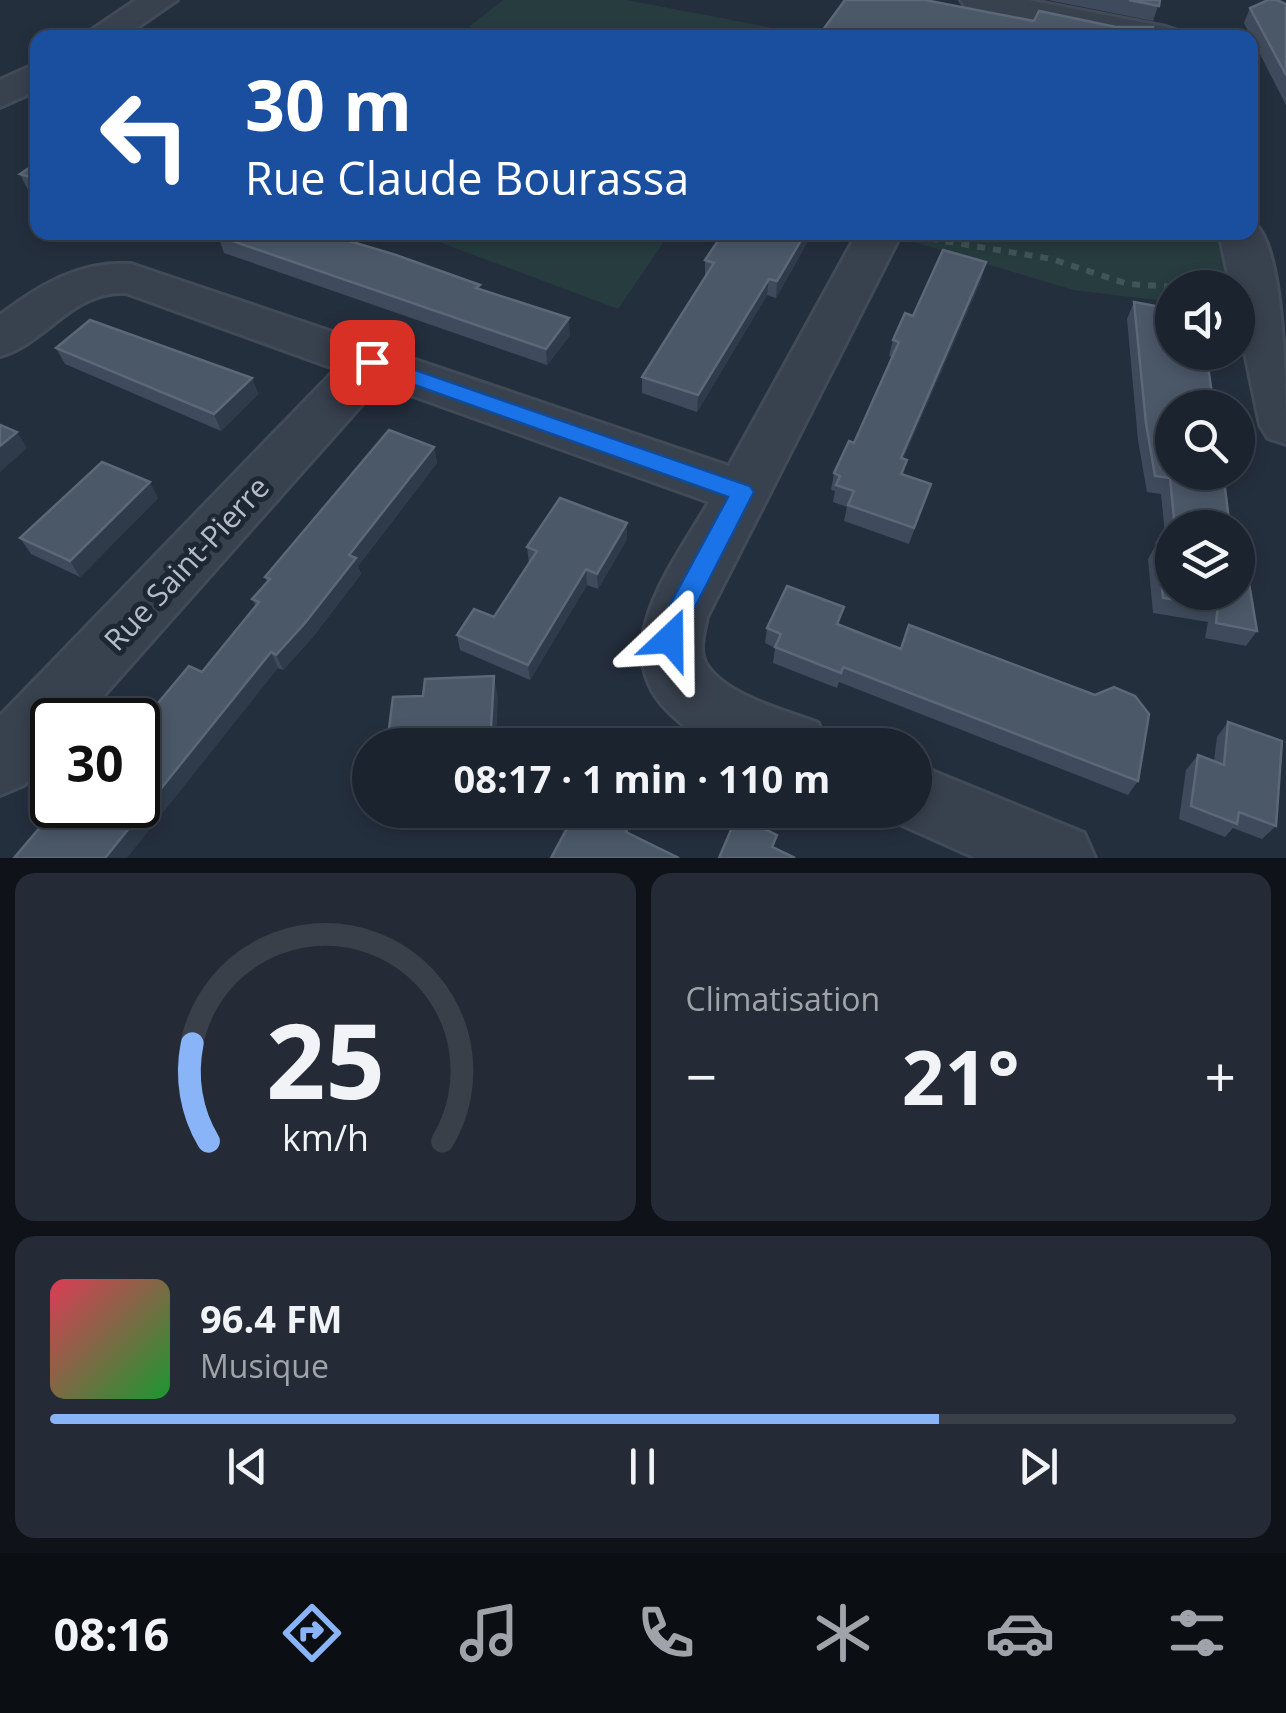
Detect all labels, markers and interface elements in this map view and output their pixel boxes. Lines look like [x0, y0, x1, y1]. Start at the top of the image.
text: 30 m [245, 56, 412, 152]
icon: left [80, 70, 210, 200]
text: Rue Claude Bourassa [245, 147, 689, 208]
map controls [1155, 270, 1255, 610]
button: sound [1155, 270, 1255, 370]
pin [330, 320, 415, 405]
icon: arrive [345, 335, 400, 390]
button: search [1155, 390, 1255, 490]
street label: Rue Saint-Pierre [94, 467, 278, 659]
button: layers [1155, 510, 1255, 610]
position arrow [618, 587, 722, 691]
speed limit sign: 30 [30, 698, 160, 828]
text: 08:17 · 1 min · 110 m [454, 752, 830, 804]
text: Climatisation [686, 977, 880, 1020]
text: 25 [266, 988, 385, 1129]
text: 21° [902, 1025, 1020, 1127]
text: − [686, 1038, 717, 1113]
text: + [1205, 1038, 1236, 1113]
text: km/h [282, 1113, 369, 1161]
text: 96.4 FM [200, 1292, 343, 1344]
text: Musique [200, 1344, 329, 1387]
icon: previous [220, 1439, 275, 1494]
icon: pause [615, 1439, 670, 1494]
icon: next [1011, 1439, 1066, 1494]
icon: directions [277, 1598, 347, 1668]
icon: music [454, 1598, 524, 1668]
icon: phone [631, 1598, 701, 1668]
icon: climate [808, 1598, 878, 1668]
icon: car [985, 1598, 1055, 1668]
icon: filters [1162, 1598, 1232, 1668]
text: 08:16 [54, 1603, 169, 1664]

